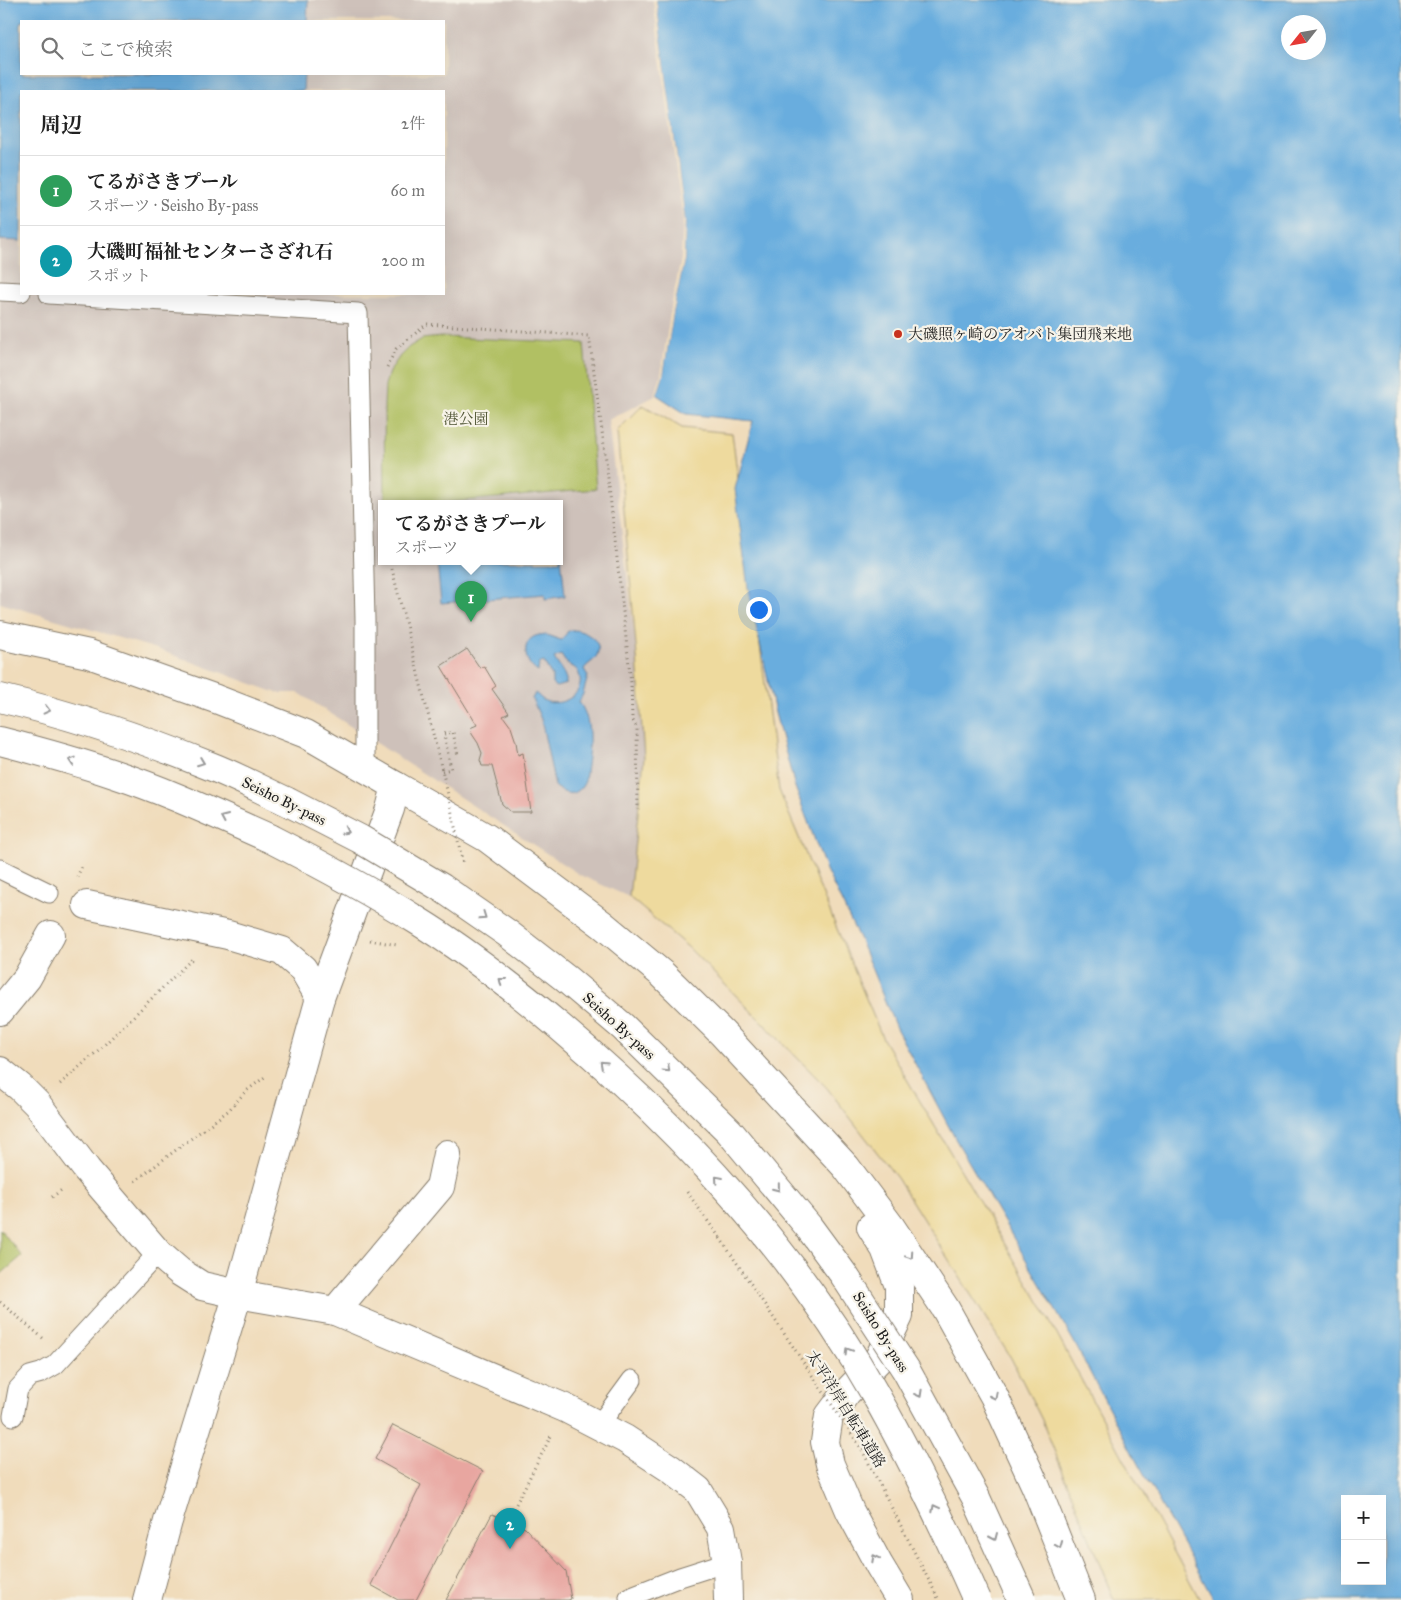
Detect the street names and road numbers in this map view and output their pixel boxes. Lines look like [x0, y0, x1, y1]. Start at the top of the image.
street label: Seisho By-pass [239, 773, 329, 829]
street label: Seisho By-pass [579, 989, 659, 1063]
street label: Seisho By-pass [849, 1288, 913, 1376]
street label: 太平洋岸自転車道路 [803, 1347, 889, 1471]

